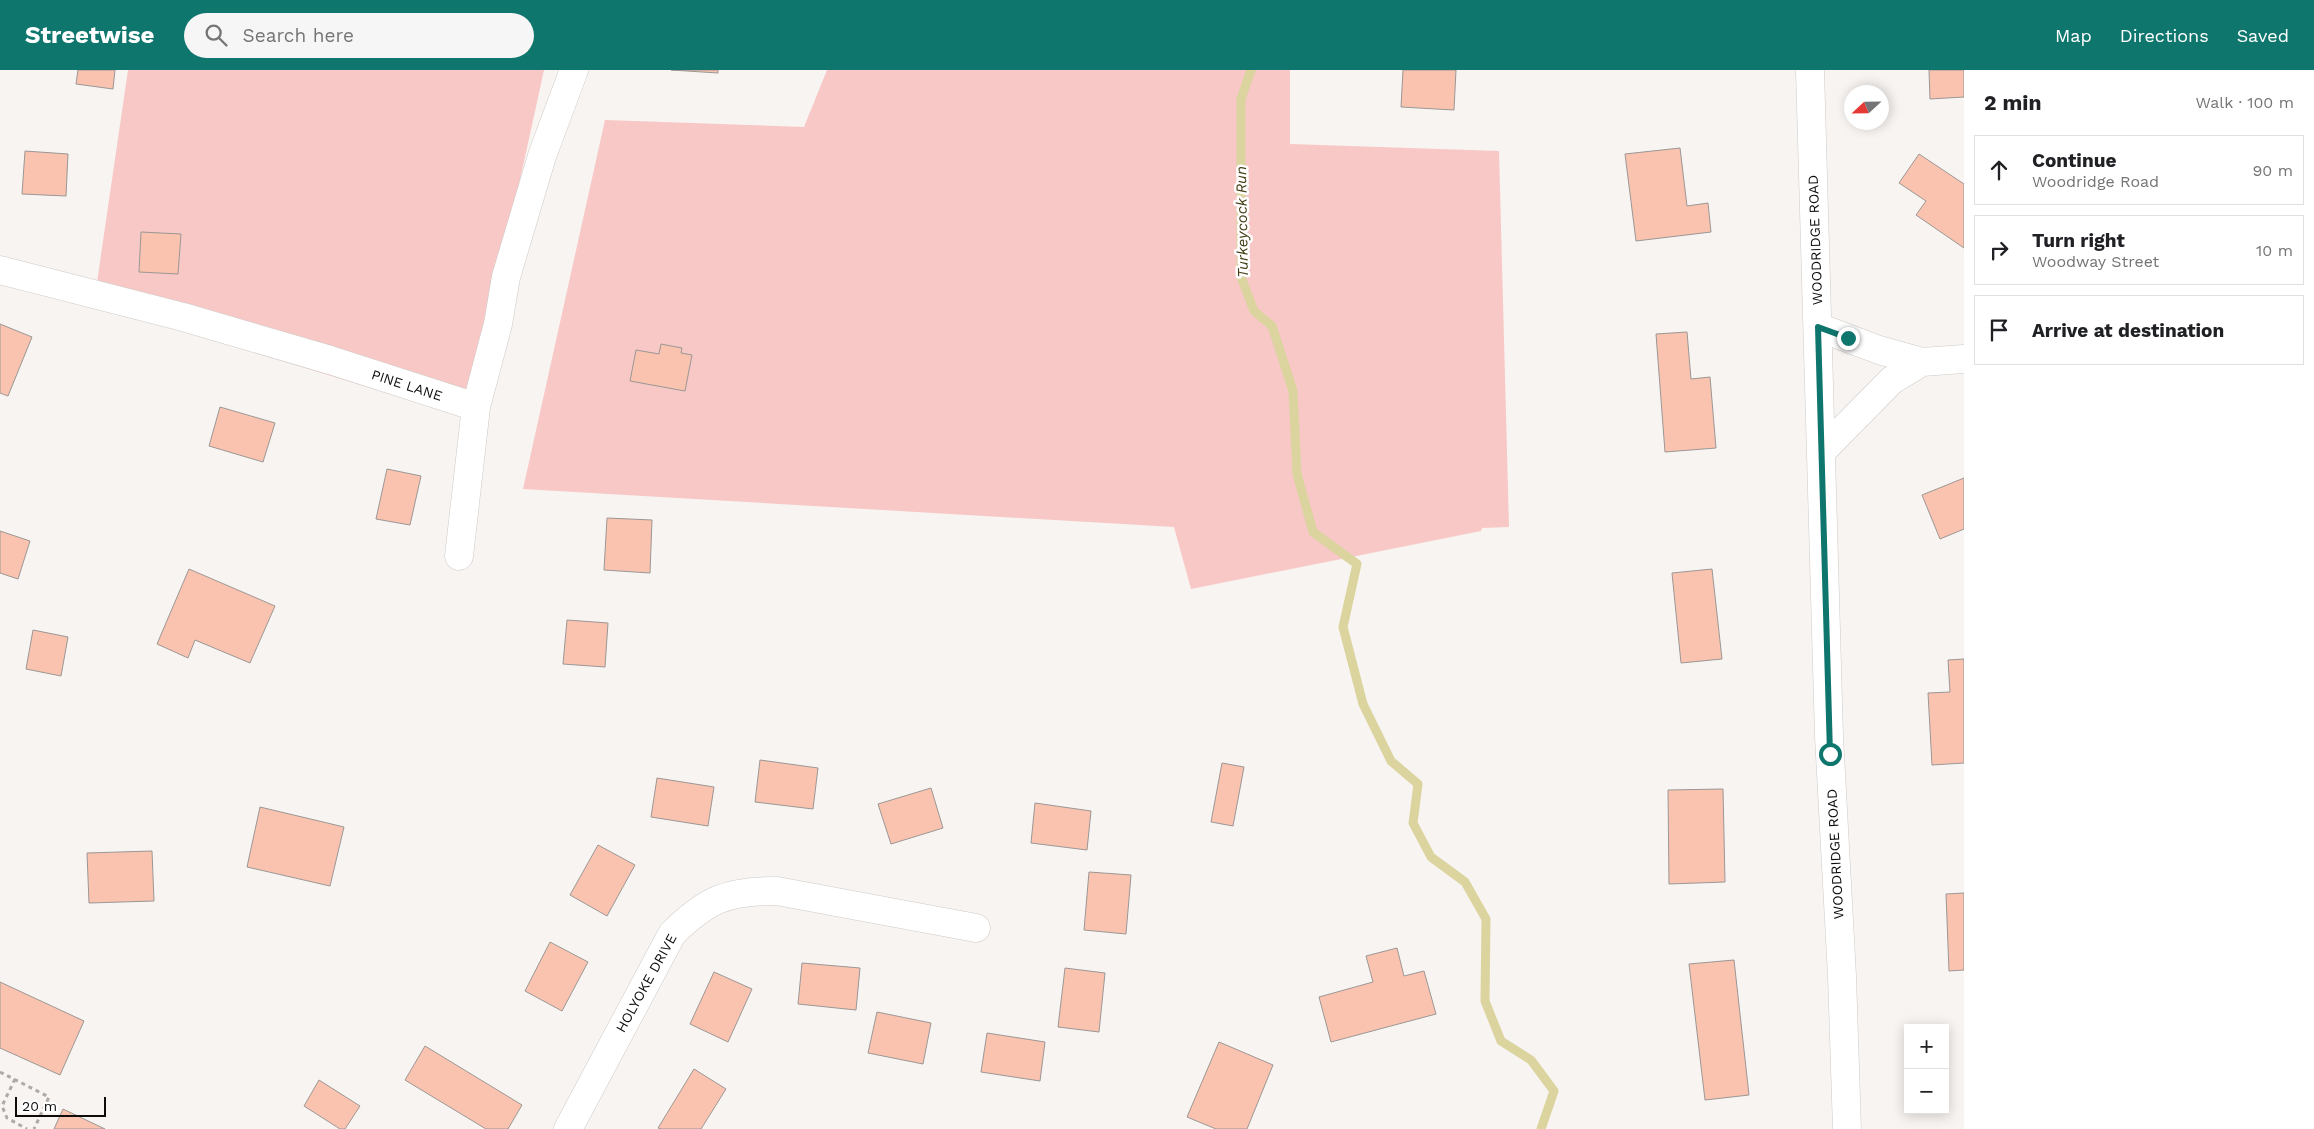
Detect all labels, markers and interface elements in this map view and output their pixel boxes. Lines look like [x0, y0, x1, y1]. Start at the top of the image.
search box [184, 13, 534, 58]
text: Streetwise [25, 21, 154, 49]
icon: search [202, 21, 230, 49]
text: Search here [242, 24, 354, 47]
text: Map [2055, 25, 2092, 46]
text: Directions [2120, 25, 2209, 46]
text: Saved [2237, 25, 2289, 46]
north arrow [1844, 85, 1889, 130]
text: 2 min [1984, 90, 2041, 115]
text: Walk · 100 m [2196, 93, 2294, 112]
text: Continue [2032, 149, 2116, 172]
icon: ahead [1985, 156, 2013, 184]
text: 90 m [2252, 161, 2293, 180]
water label: Turkeycock Run [1232, 166, 1252, 278]
text: Woodridge Road [2032, 172, 2159, 191]
street label: WOODRIDGE ROAD [1805, 175, 1825, 305]
text: Turn right [2032, 229, 2125, 252]
icon: right [1985, 236, 2013, 264]
text: 10 m [2256, 241, 2293, 260]
text: Woodway Street [2032, 252, 2159, 271]
icon: arrive [1985, 316, 2013, 344]
text: Arrive at destination [2032, 319, 2224, 342]
route end [1837, 327, 1860, 350]
street label: PINE LANE [370, 366, 444, 404]
route start [1819, 743, 1842, 766]
street label: WOODRIDGE ROAD [1824, 788, 1846, 920]
street label: HOLYOKE DRIVE [612, 931, 680, 1035]
map controls [1904, 1024, 1949, 1114]
button: + [1904, 1024, 1949, 1069]
button: − [1904, 1069, 1949, 1114]
scale bar [15, 1094, 106, 1117]
text: 20 m [22, 1098, 57, 1114]

